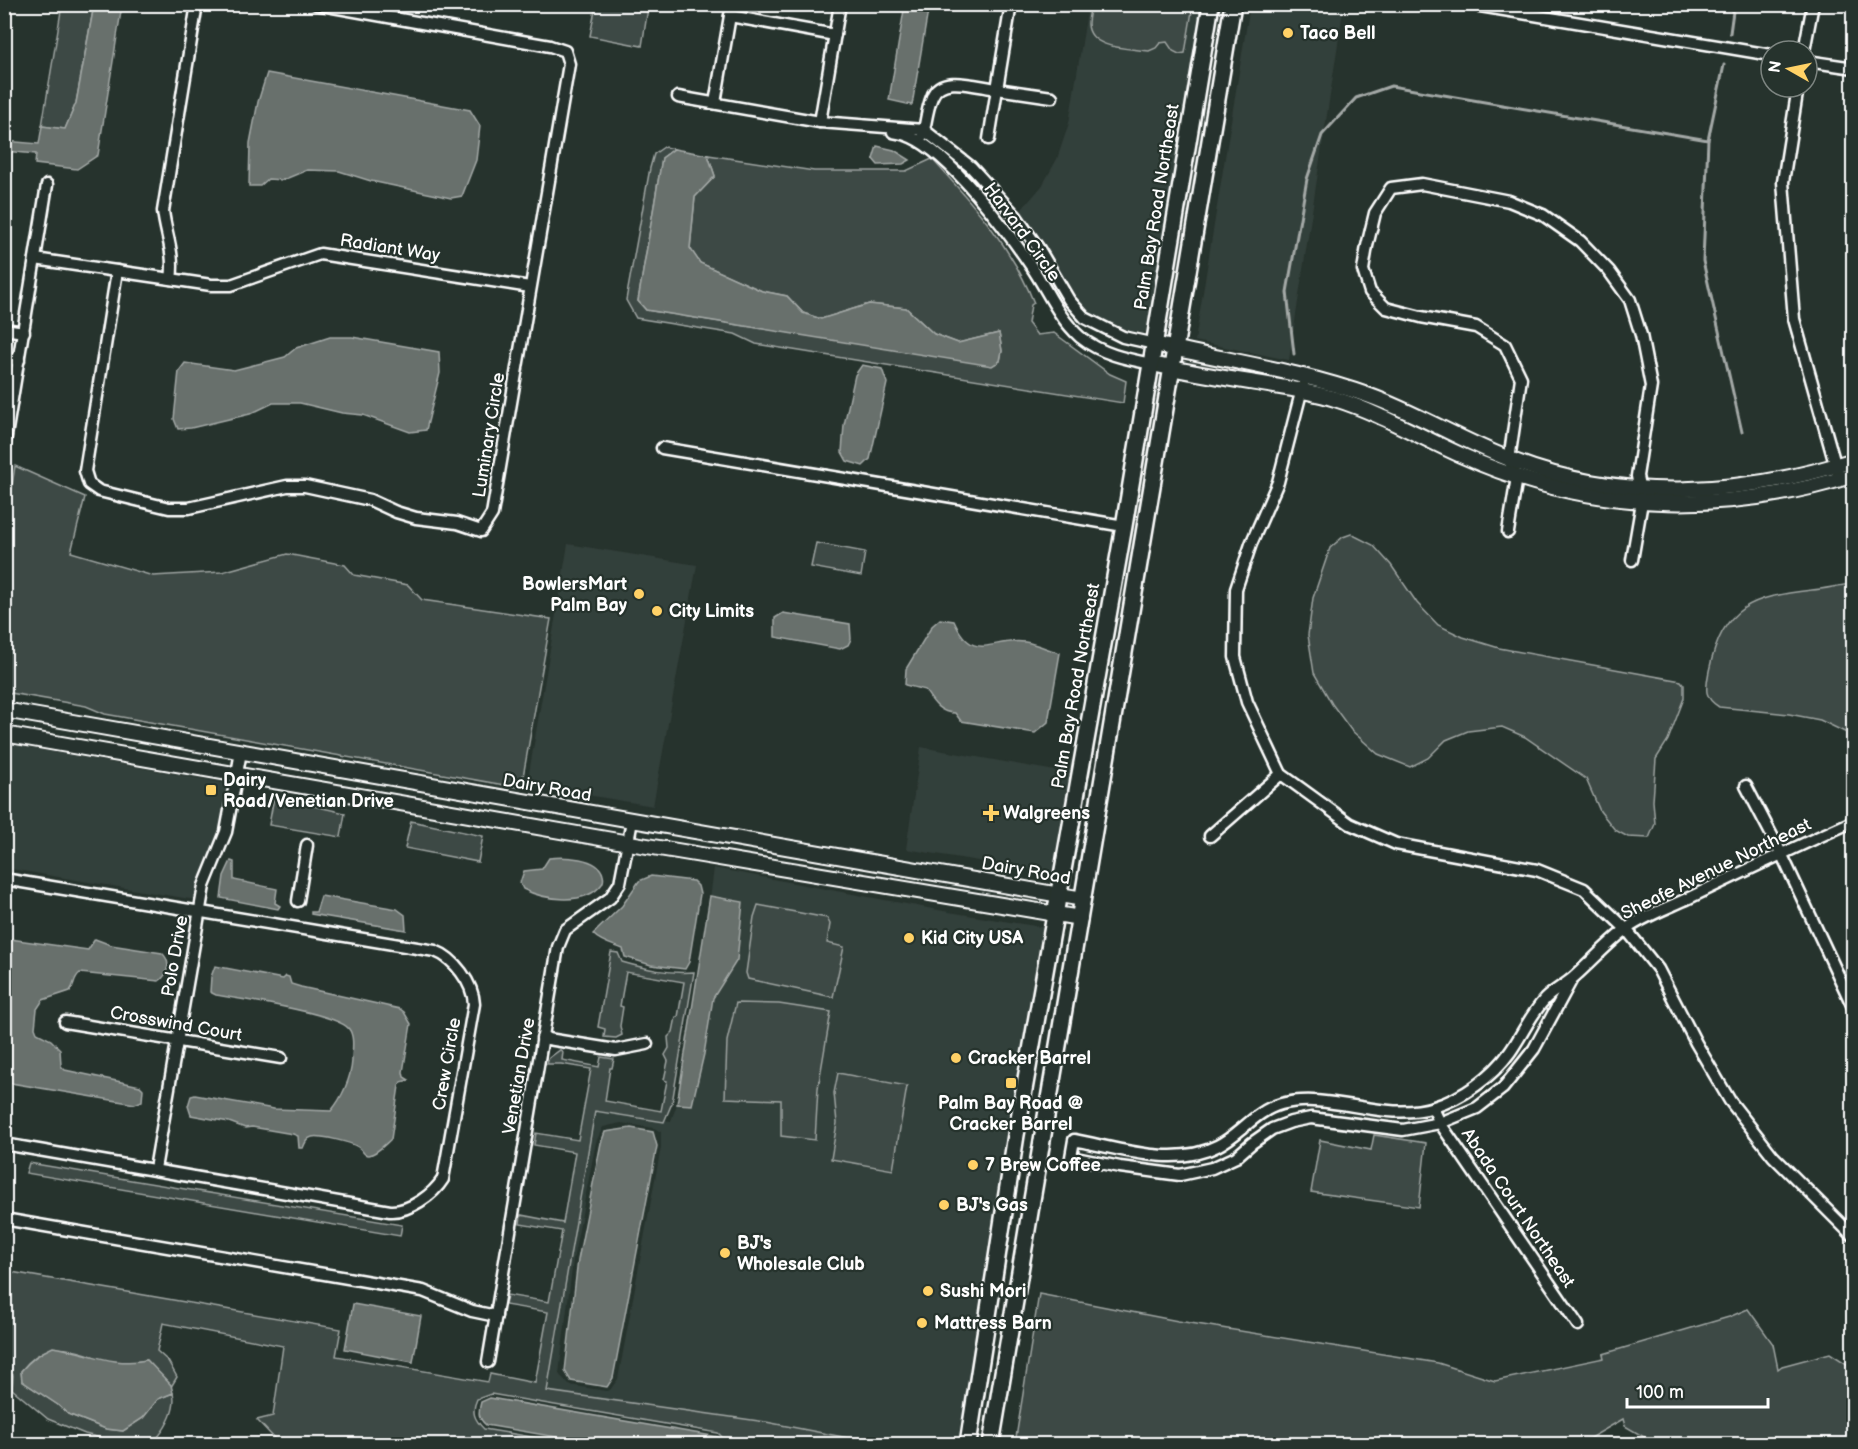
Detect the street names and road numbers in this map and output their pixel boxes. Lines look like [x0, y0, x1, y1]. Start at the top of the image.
street label: Palm Bay Road Northeast [1130, 102, 1184, 312]
street label: Harvard Circle [979, 178, 1065, 286]
street label: Radiant Way [338, 230, 442, 266]
street label: Luminary Circle [469, 371, 509, 499]
street label: Palm Bay Road Northeast [1048, 581, 1105, 790]
street label: Dairy Road [501, 770, 593, 806]
street label: Sheafe Avenue Northeast [1618, 814, 1815, 924]
street label: Dairy Road [980, 853, 1072, 889]
street label: Polo Drive [158, 913, 193, 998]
street label: Crosswind Court [108, 1002, 244, 1046]
street label: Crew Circle [429, 1016, 466, 1112]
street label: Venetian Drive [498, 1016, 540, 1136]
street label: Abada Court Northeast [1457, 1124, 1579, 1292]

